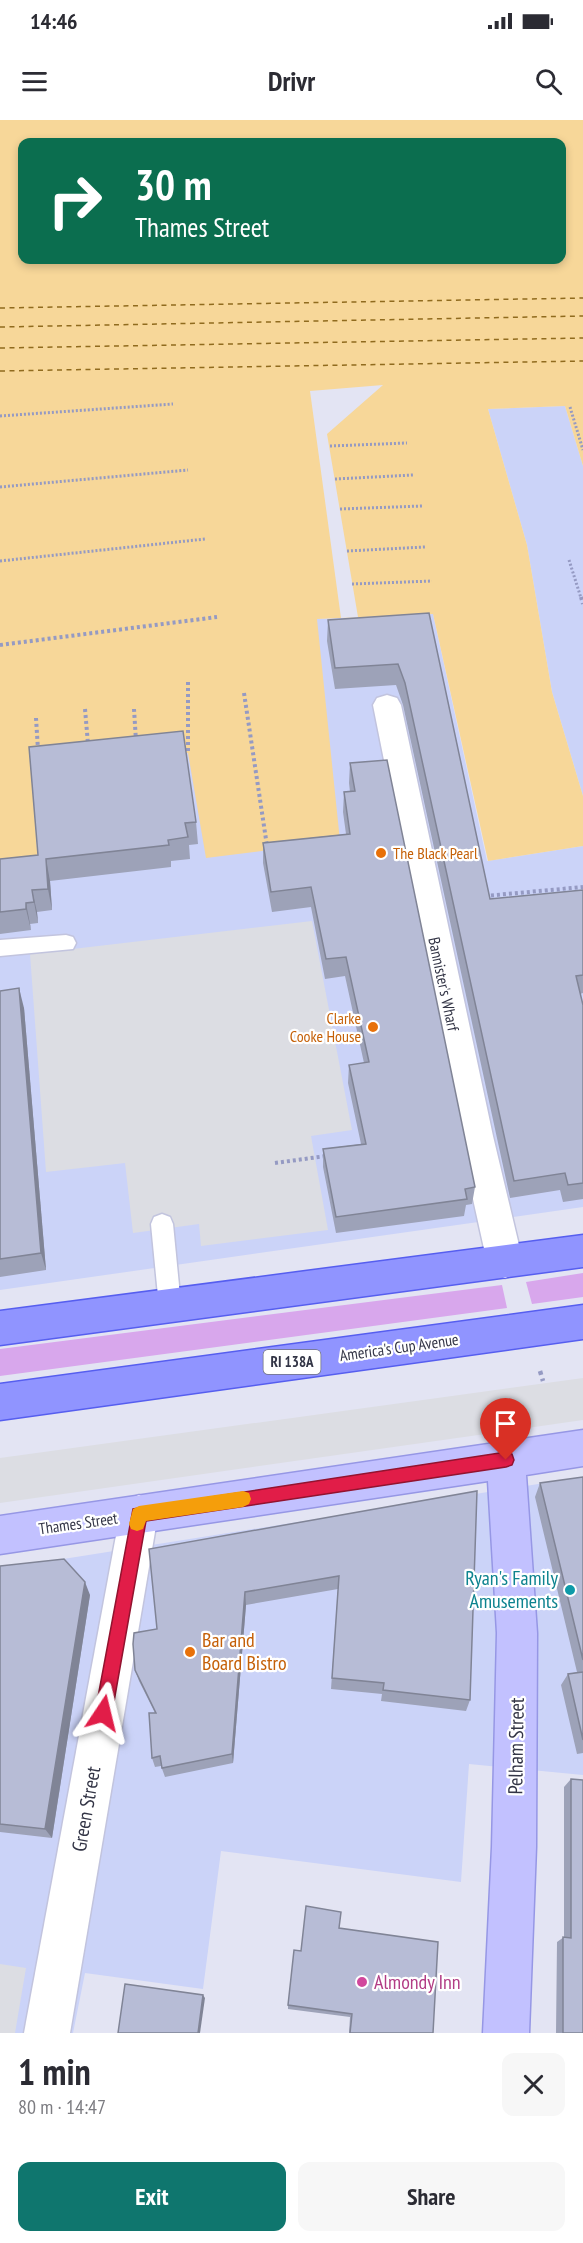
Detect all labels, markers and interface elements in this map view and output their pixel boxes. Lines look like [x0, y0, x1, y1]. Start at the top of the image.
text: 14:46 [30, 7, 78, 35]
text: Drivr [268, 64, 315, 98]
icon: menu [18, 65, 51, 98]
icon: search [532, 65, 565, 98]
text: 30 m [135, 157, 212, 212]
icon: right [36, 162, 114, 240]
text: Thames Street [135, 210, 269, 244]
place label: The Black Pearl [393, 843, 478, 863]
marker: The Black Pearl [374, 846, 388, 860]
street label: Bannister's Wharf [424, 935, 464, 1034]
place label: Clarke Cooke House [290, 1008, 361, 1046]
marker: Clarke Cooke House [366, 1020, 380, 1034]
street label: America's Cup Avenue [338, 1329, 460, 1365]
road number: RI 138A [264, 1350, 320, 1374]
pin [480, 1398, 531, 1460]
icon: arrive [489, 1407, 522, 1440]
street label: Thames Street [37, 1507, 119, 1538]
place label: Ryan's Family Amusements [465, 1565, 558, 1614]
marker: Ryan's Family Amusements [563, 1583, 577, 1597]
place label: Bar and Board Bistro [202, 1627, 287, 1676]
marker: Bar and Board Bistro [183, 1645, 197, 1659]
position arrow [71, 1681, 135, 1745]
street label: Pelham Street [502, 1697, 530, 1795]
street label: Green Street [66, 1764, 106, 1854]
place label: Almondy Inn [374, 1969, 461, 1995]
marker: Almondy Inn [355, 1975, 369, 1989]
text: 1 min [18, 2048, 91, 2095]
button: close [502, 2053, 565, 2116]
text: 80 m · 14:47 [18, 2094, 106, 2120]
button: Exit [18, 2162, 286, 2231]
button: Share [298, 2162, 565, 2231]

